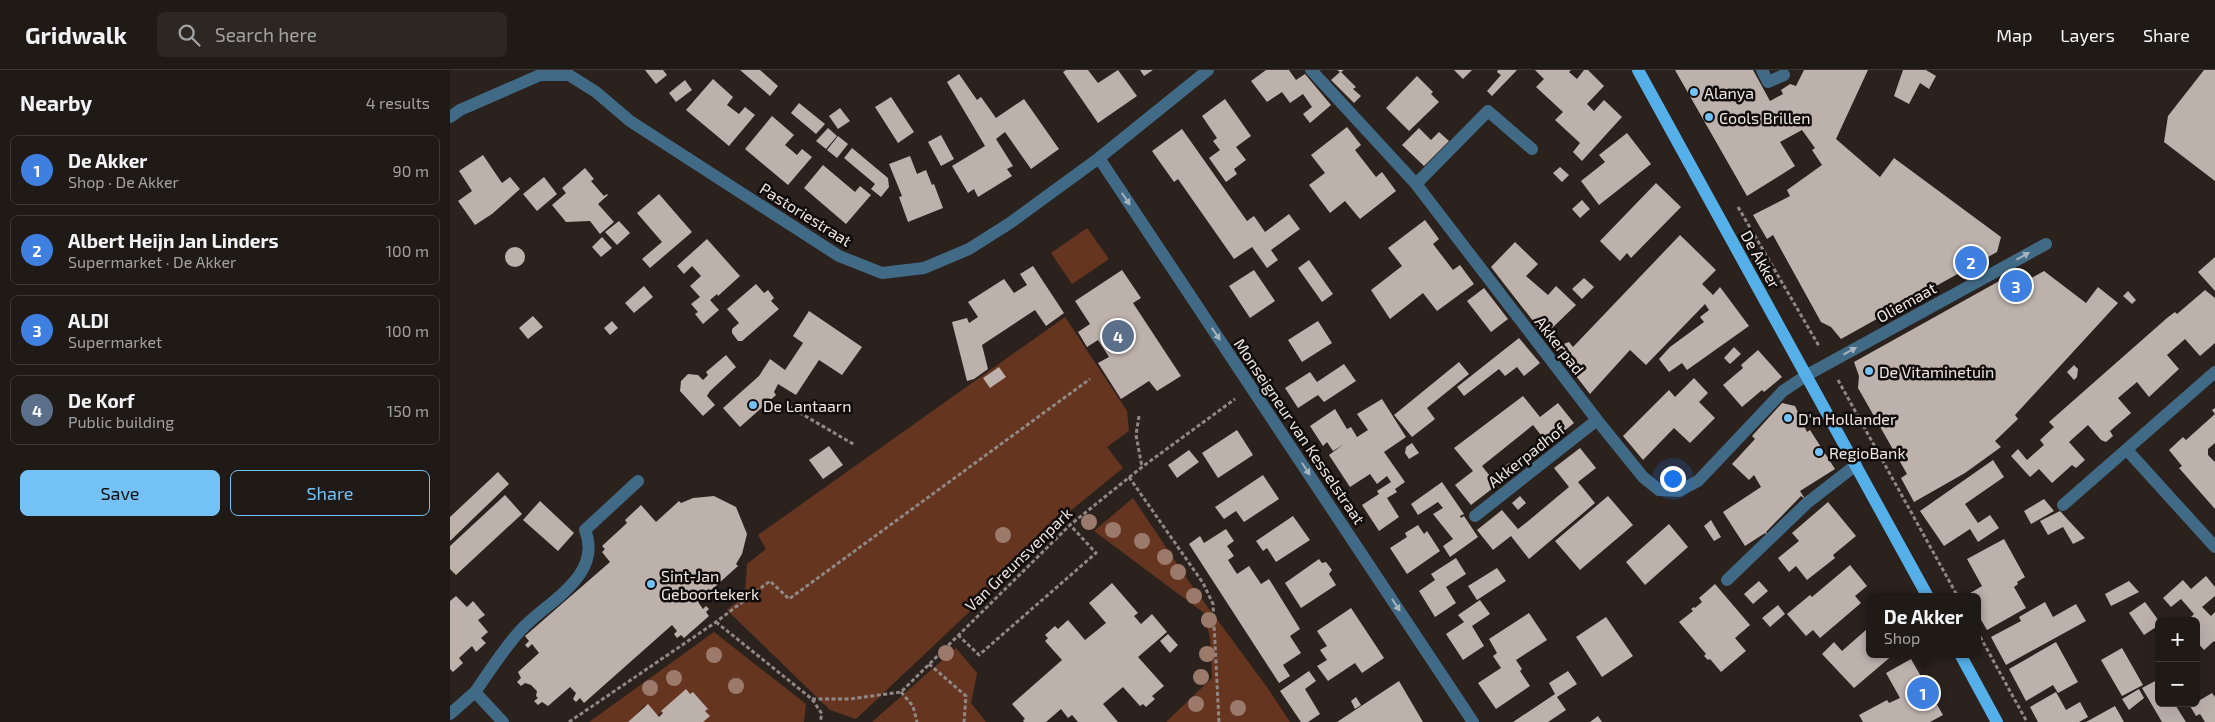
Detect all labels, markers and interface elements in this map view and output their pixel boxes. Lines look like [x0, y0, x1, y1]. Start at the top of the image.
search box [157, 12, 507, 57]
text: Gridwalk [25, 20, 127, 49]
icon: search [175, 21, 203, 49]
text: Search here [215, 23, 317, 46]
text: Map [1996, 24, 2032, 46]
text: Layers [2060, 24, 2115, 46]
text: Share [2143, 24, 2190, 46]
place label: Alanya [1704, 83, 1754, 102]
marker: Alanya [1688, 86, 1700, 98]
text: Nearby [20, 90, 92, 115]
text: 4 results [366, 93, 430, 112]
place label: Cools Brillen [1719, 108, 1810, 127]
marker: Cools Brillen [1703, 111, 1715, 123]
text: De Akker [68, 149, 147, 172]
text: 1 [34, 161, 40, 180]
text: 90 m [393, 161, 429, 180]
text: Shop · De Akker [68, 172, 179, 191]
street label: Pastoriestraat [757, 178, 855, 250]
one-way arrow [1121, 192, 1131, 205]
street label: De Akker [1737, 227, 1785, 292]
text: Albert Heijn Jan Linders [68, 229, 279, 252]
text: 2 [32, 241, 42, 260]
text: 100 m [386, 241, 429, 260]
pin: 2 [1955, 243, 1987, 281]
text: Supermarket · De Akker [68, 252, 237, 271]
one-way arrow [2016, 252, 2031, 260]
pin: 3 [2000, 267, 2032, 305]
street label: Oliemaat [1873, 278, 1939, 326]
text: ALDI [68, 309, 109, 332]
street label: Akkerpad [1532, 312, 1588, 378]
pin: 4 [1102, 317, 1134, 355]
text: 3 [32, 321, 42, 340]
text: 100 m [386, 321, 429, 340]
one-way arrow [1211, 327, 1221, 341]
text: Supermarket [68, 332, 162, 351]
street label: Monseigneur van Kesselstraat [1231, 334, 1369, 528]
one-way arrow [1843, 347, 1857, 355]
place label: De Vitaminetuin [1879, 362, 1994, 381]
marker: De Vitaminetuin [1863, 365, 1875, 377]
text: De Korf [68, 389, 135, 412]
place label: De Lantaarn [763, 396, 851, 415]
marker: De Lantaarn [747, 399, 759, 411]
text: 4 [32, 401, 42, 420]
text: 150 m [387, 401, 429, 420]
place label: D'n Hollander [1798, 409, 1897, 428]
text: Public building [68, 412, 174, 431]
marker: D'n Hollander [1782, 412, 1794, 424]
street label: Akkerpadhof [1484, 418, 1569, 491]
place label: RegioBank [1829, 443, 1906, 462]
marker: RegioBank [1813, 446, 1825, 458]
one-way arrow [1301, 462, 1311, 476]
your location [1660, 466, 1686, 492]
button: Save [20, 470, 220, 516]
button: Share [230, 470, 430, 516]
street label: Van Greunsvenpark [961, 503, 1075, 615]
place label: Sint-Jan Geboortekerk [661, 566, 759, 603]
marker: Sint-Jan Geboortekerk [645, 578, 657, 590]
popup [1866, 593, 1981, 658]
one-way arrow [1391, 598, 1401, 611]
text: De Akker [1884, 605, 1963, 628]
map controls [2155, 617, 2200, 707]
button: + [2155, 617, 2200, 662]
text: Shop [1884, 628, 1920, 647]
button: − [2155, 662, 2200, 707]
pin: 1 [1907, 674, 1939, 712]

